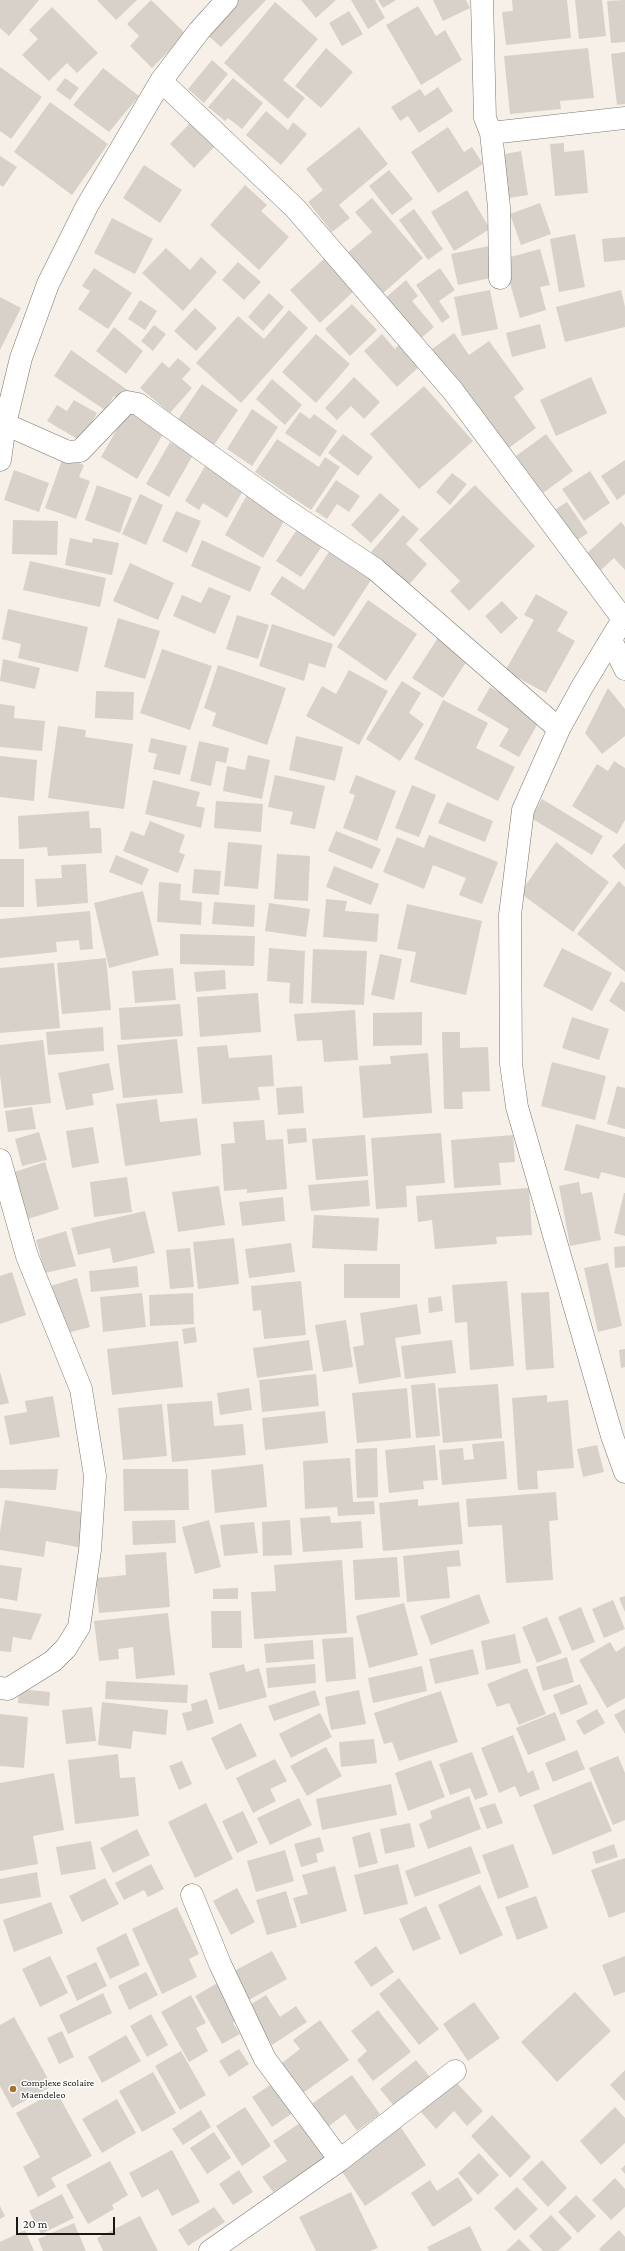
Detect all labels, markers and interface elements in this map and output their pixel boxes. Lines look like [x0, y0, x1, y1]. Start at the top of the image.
place label: Complexe Scolaire Maendeleo [21, 2077, 94, 2100]
marker: Complexe Scolaire Maendeleo [8, 2084, 18, 2094]
scale bar [18, 2209, 117, 2235]
text: 20 m [23, 2217, 47, 2231]

